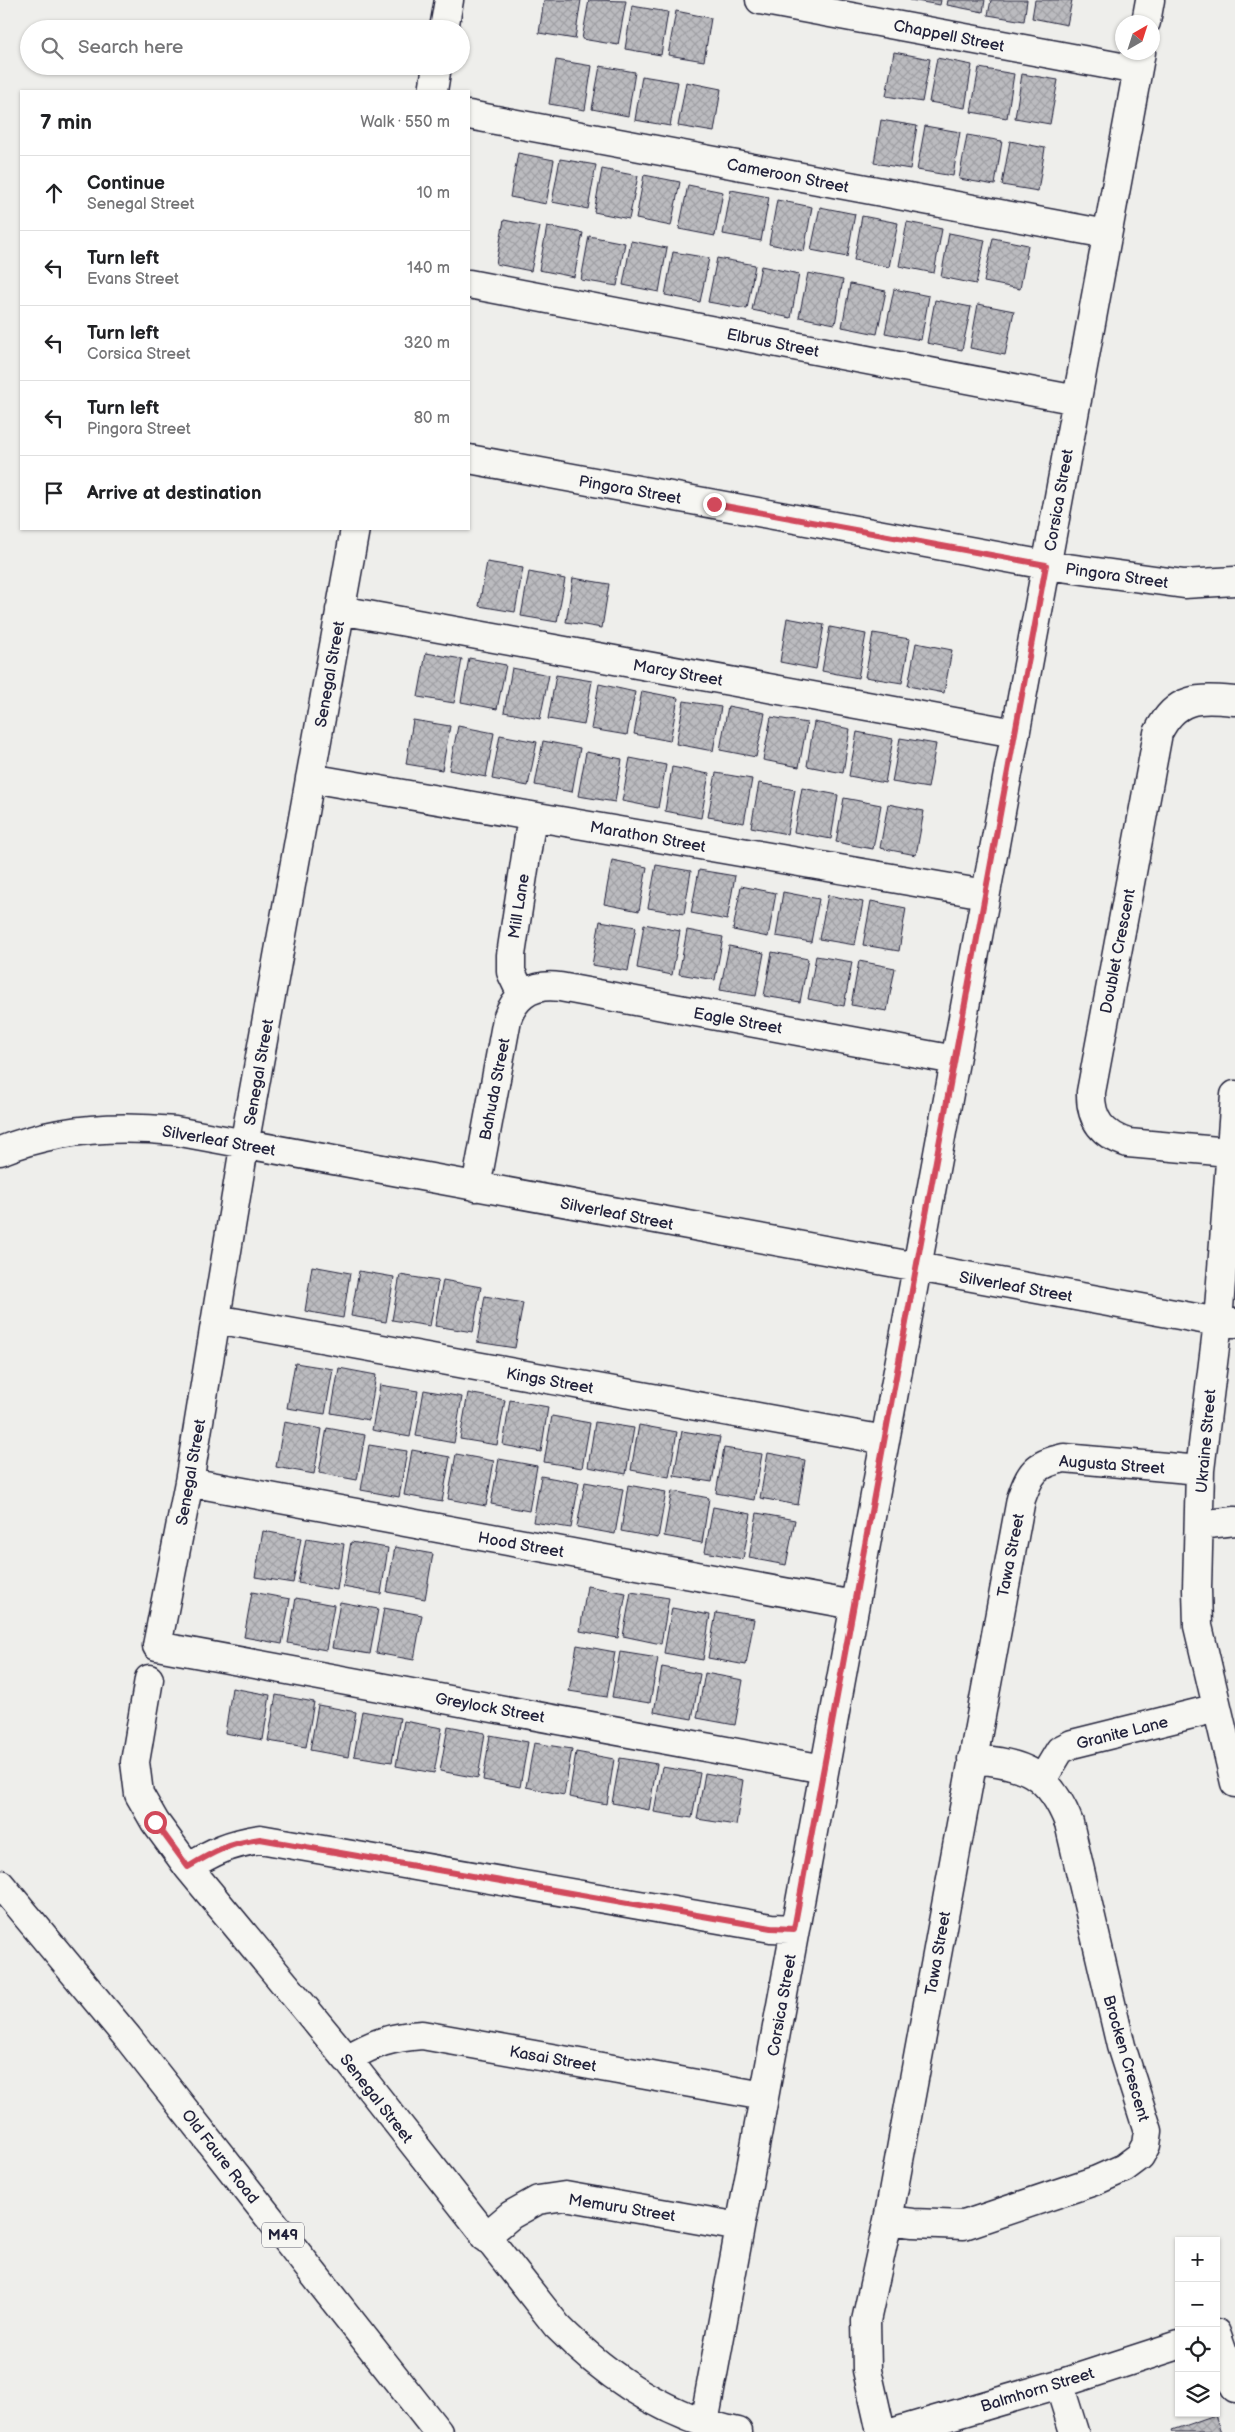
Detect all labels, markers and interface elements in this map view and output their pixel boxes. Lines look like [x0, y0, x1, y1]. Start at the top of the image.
north arrow [1115, 15, 1160, 60]
street label: Chappell Street [892, 16, 1006, 57]
search box [20, 20, 470, 75]
icon: search [38, 34, 66, 62]
text: Search here [78, 36, 183, 59]
text: 7 min [40, 110, 92, 135]
text: Walk · 550 m [360, 113, 450, 132]
street label: Cameroon Street [725, 155, 850, 198]
text: Continue [87, 172, 165, 195]
icon: ahead [40, 179, 68, 207]
text: 10 m [417, 184, 450, 203]
text: Senegal Street [87, 195, 195, 214]
text: Turn left [87, 247, 159, 270]
icon: left [40, 254, 68, 282]
text: 140 m [407, 259, 450, 278]
text: Evans Street [87, 270, 179, 289]
text: Turn left [87, 322, 159, 345]
street label: Elbrus Street [725, 325, 821, 362]
icon: left [40, 329, 68, 357]
text: 320 m [404, 334, 450, 353]
text: Corsica Street [87, 345, 190, 364]
text: Turn left [87, 397, 159, 420]
icon: left [40, 404, 68, 432]
text: 80 m [414, 409, 450, 428]
text: Pingora Street [87, 420, 191, 439]
street label: Corsica Street [1041, 448, 1078, 553]
street label: Pingora Street [577, 472, 683, 509]
icon: arrive [40, 479, 68, 507]
text: Arrive at destination [87, 482, 262, 505]
route end [703, 493, 726, 516]
street label: Pingora Street [1064, 560, 1170, 593]
street label: Senegal Street [312, 620, 349, 729]
street label: Marcy Street [631, 656, 724, 691]
street label: Marathon Street [588, 818, 707, 857]
street label: Mill Lane [505, 872, 534, 940]
street label: Doublet Crescent [1097, 887, 1140, 1015]
street label: Eagle Street [692, 1004, 784, 1039]
street label: Senegal Street [241, 1018, 278, 1127]
street label: Bahuda Street [476, 1036, 515, 1142]
street label: Silverleaf Street [161, 1122, 277, 1161]
street label: Silverleaf Street [559, 1194, 675, 1235]
street label: Silverleaf Street [958, 1268, 1074, 1307]
street label: Kings Street [505, 1364, 595, 1399]
street label: Ukraine Street [1192, 1388, 1221, 1494]
street label: Senegal Street [173, 1418, 210, 1527]
street label: Augusta Street [1058, 1452, 1166, 1479]
street label: Tawa Street [994, 1512, 1029, 1599]
street label: Hood Street [476, 1529, 565, 1562]
street label: Greylock Street [434, 1689, 546, 1727]
street label: Granite Lane [1075, 1713, 1171, 1754]
route start [144, 1811, 167, 1834]
street label: Tawa Street [922, 1910, 955, 1997]
street label: Corsica Street [764, 1953, 801, 2058]
street label: Brocken Crescent [1098, 1993, 1153, 2124]
street label: Kasai Street [508, 2042, 598, 2076]
street label: Senegal Street [335, 2051, 416, 2147]
street label: Old Faure Road [177, 2106, 262, 2208]
street label: Memuru Street [567, 2191, 677, 2226]
road number: M49 [262, 2222, 304, 2248]
map controls [1175, 2237, 1220, 2417]
button: + [1175, 2237, 1220, 2282]
button: − [1175, 2282, 1220, 2327]
button: locate [1175, 2327, 1220, 2372]
street label: Balmhorn Street [978, 2364, 1096, 2417]
button: layers [1175, 2372, 1220, 2417]

